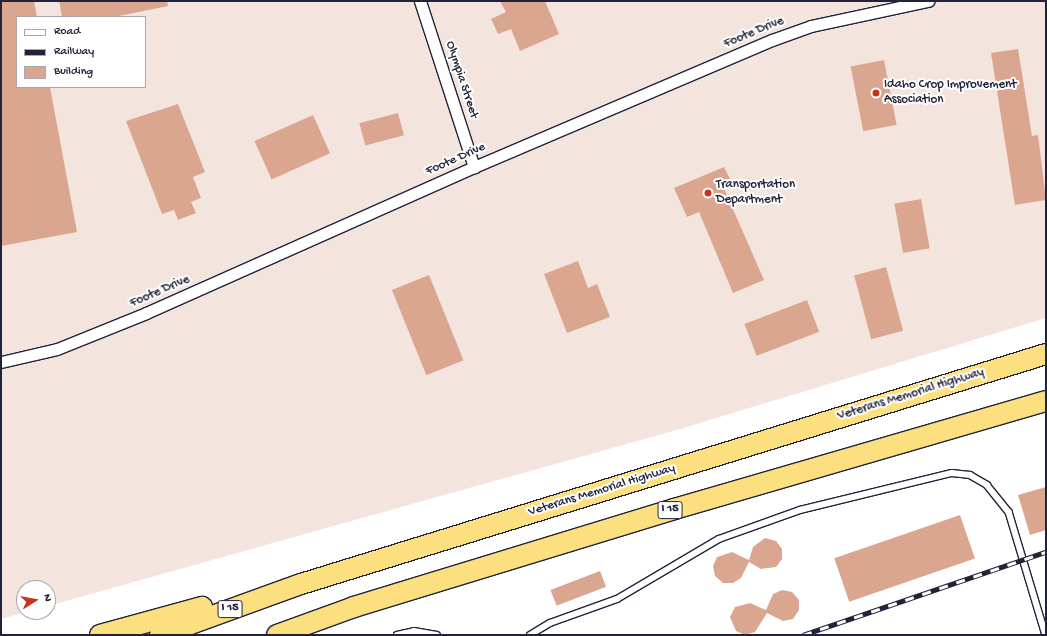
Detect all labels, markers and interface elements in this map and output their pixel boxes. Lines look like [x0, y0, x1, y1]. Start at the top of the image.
street label: Foote Drive [722, 14, 786, 52]
legend [16, 16, 146, 88]
text: Road [54, 25, 80, 39]
street label: Olympia Street [441, 39, 481, 121]
text: Railway [54, 45, 94, 59]
text: Building [54, 65, 93, 79]
place label: Idaho Crop Improvement Association [884, 78, 1017, 109]
marker: Idaho Crop Improvement Association [871, 88, 881, 98]
street label: Foote Drive [424, 140, 488, 180]
place label: Transportation Department [716, 178, 795, 209]
marker: Transportation Department [703, 188, 713, 198]
street label: Foote Drive [128, 272, 192, 312]
street label: Veterans Memorial Highway [836, 365, 986, 425]
street label: Veterans Memorial Highway [527, 461, 677, 521]
road number: I 15 [657, 500, 683, 520]
north arrow [16, 580, 56, 620]
text: N [40, 593, 53, 603]
road number: I 15 [217, 599, 243, 619]

